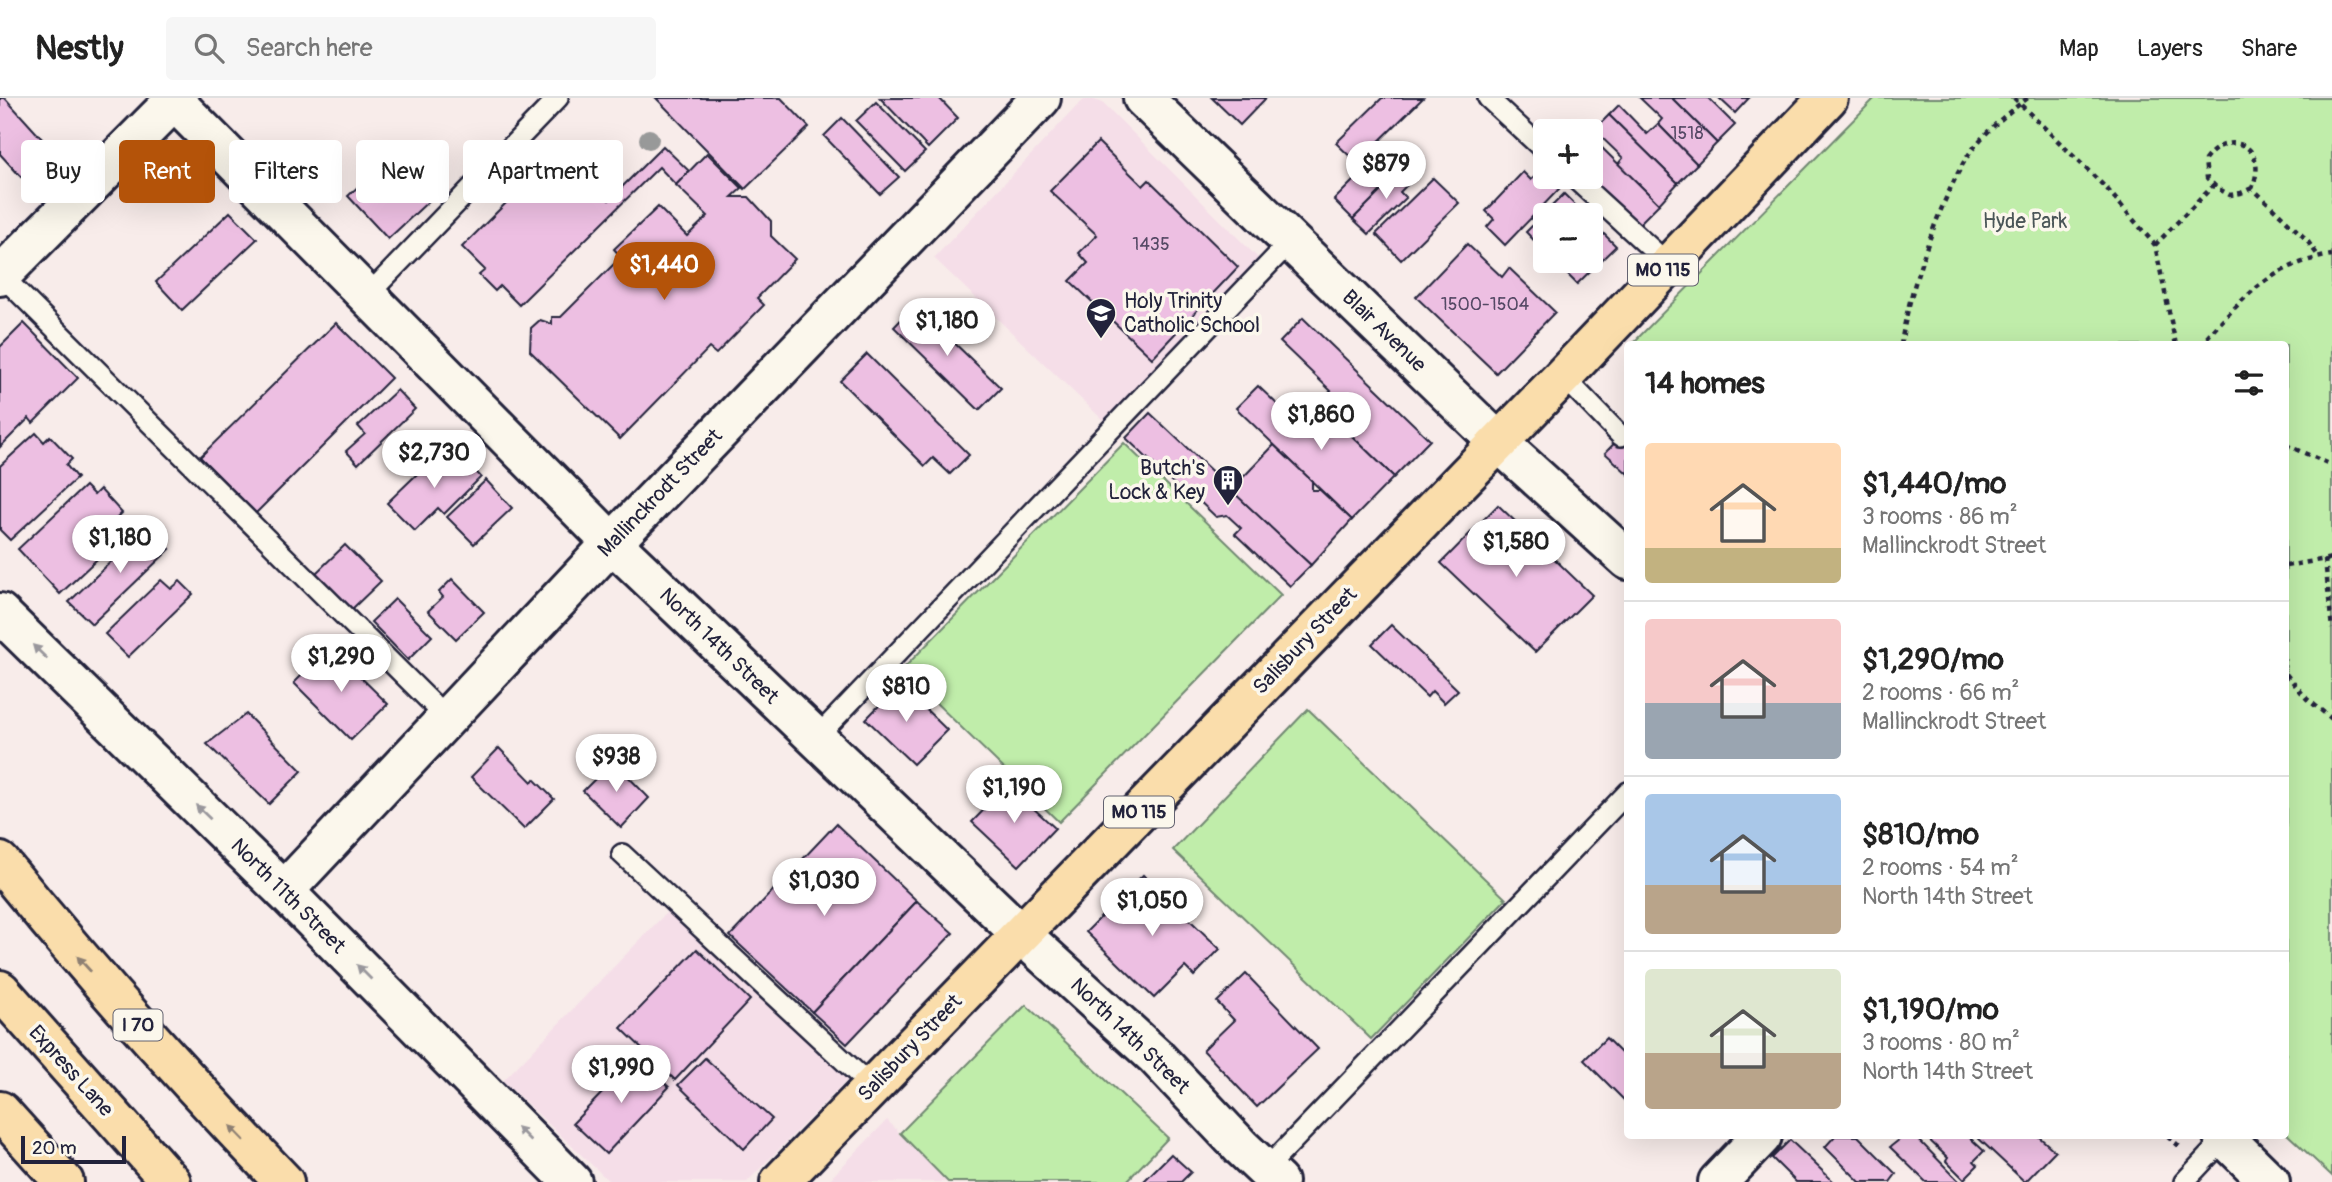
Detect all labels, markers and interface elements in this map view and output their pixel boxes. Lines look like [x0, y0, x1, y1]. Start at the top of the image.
search box [166, 17, 656, 80]
text: Nestly [35, 28, 124, 69]
icon: search [190, 29, 228, 67]
text: Search here [246, 32, 373, 64]
text: Map [2059, 34, 2099, 63]
text: Layers [2137, 34, 2203, 63]
text: Share [2241, 34, 2297, 63]
map controls [1533, 119, 1603, 273]
button: + [1533, 119, 1603, 189]
house number: 1518 [1671, 122, 1703, 145]
chip: Buy [21, 140, 105, 203]
chip: Rent [119, 140, 215, 203]
chip: Filters [229, 140, 342, 203]
chip: New [356, 140, 449, 203]
chip: Apartment [463, 140, 623, 203]
pin: $879 [1345, 141, 1427, 201]
text: $879 [1362, 149, 1410, 178]
button: − [1533, 203, 1603, 273]
park label: Hyde Park [1983, 208, 2067, 235]
house number: 1435 [1132, 233, 1170, 256]
pin: $1,440 [607, 242, 721, 302]
text: $1,440 [629, 250, 699, 279]
road number: MO 115 [1628, 254, 1698, 286]
street label: Blair Avenue [1336, 284, 1432, 378]
place label: Holy Trinity Catholic School [1124, 288, 1260, 339]
house number: 1500-1504 [1441, 293, 1530, 316]
school or university icon: Holy Trinity Catholic School [1084, 296, 1118, 340]
pin: $1,180 [890, 299, 1004, 358]
text: $1,180 [915, 306, 979, 335]
icon: filters [2230, 364, 2268, 402]
text: 14 homes [1645, 365, 1765, 402]
pin: $1,860 [1264, 392, 1378, 452]
text: $1,860 [1287, 400, 1355, 429]
street label: Mallinckrodt Street [592, 423, 729, 563]
pin: $2,730 [377, 430, 491, 490]
text: $2,730 [398, 438, 470, 467]
place label: Butch's Lock & Key [1108, 455, 1206, 506]
building icon: Butch's Lock & Key [1211, 463, 1245, 507]
text: $1,440/mo [1862, 465, 2006, 502]
icon: home [1701, 471, 1785, 555]
text: 3 rooms · 86 m² [1862, 502, 2018, 531]
pin: $1,180 [63, 516, 177, 575]
pin: $1,580 [1459, 519, 1573, 579]
text: $1,180 [88, 523, 152, 552]
text: $1,580 [1482, 527, 1550, 556]
text: Mallinckrodt Street [1862, 531, 2046, 560]
street label: Salisbury Street [1247, 581, 1363, 700]
street label: North 14th Street [653, 582, 785, 710]
pin: $1,290 [284, 634, 398, 694]
text: $1,290/mo [1862, 641, 2004, 678]
text: $1,290 [307, 642, 375, 671]
one-way arrow [32, 645, 49, 661]
icon: home [1701, 647, 1785, 731]
pin: $810 [865, 664, 947, 724]
text: $810 [882, 672, 930, 701]
text: 2 rooms · 66 m² [1862, 678, 2019, 707]
text: Mallinckrodt Street [1862, 707, 2046, 736]
pin: $938 [575, 734, 657, 794]
text: $938 [592, 742, 640, 771]
pin: $1,190 [957, 766, 1071, 825]
text: $1,190 [982, 773, 1046, 802]
road number: MO 115 [1104, 796, 1174, 828]
one-way arrow [195, 804, 212, 820]
text: $810/mo [1862, 816, 1979, 853]
icon: home [1701, 822, 1785, 906]
street label: North 11th Street [225, 833, 352, 960]
text: 2 rooms · 54 m² [1862, 853, 2019, 882]
pin: $1,030 [767, 858, 881, 918]
text: $1,030 [788, 866, 860, 895]
pin: $1,050 [1095, 878, 1209, 938]
text: North 14th Street [1862, 882, 2033, 911]
text: $1,050 [1116, 886, 1188, 915]
one-way arrow [76, 955, 92, 973]
one-way arrow [356, 964, 372, 980]
street label: North 14th Street [1064, 972, 1196, 1100]
street label: Salisbury Street [852, 988, 968, 1107]
text: $1,190/mo [1862, 991, 1999, 1028]
icon: home [1701, 997, 1785, 1081]
road number: I 70 [114, 1009, 162, 1040]
street label: Express Lane [23, 1020, 120, 1123]
text: 3 rooms · 80 m² [1862, 1028, 2020, 1057]
pin: $1,990 [564, 1046, 678, 1105]
text: $1,990 [588, 1053, 654, 1082]
text: North 14th Street [1862, 1057, 2033, 1086]
one-way arrow [230, 1125, 246, 1142]
one-way arrow [516, 1125, 533, 1142]
scale bar [21, 1133, 126, 1165]
text: 20 m [32, 1136, 77, 1160]

